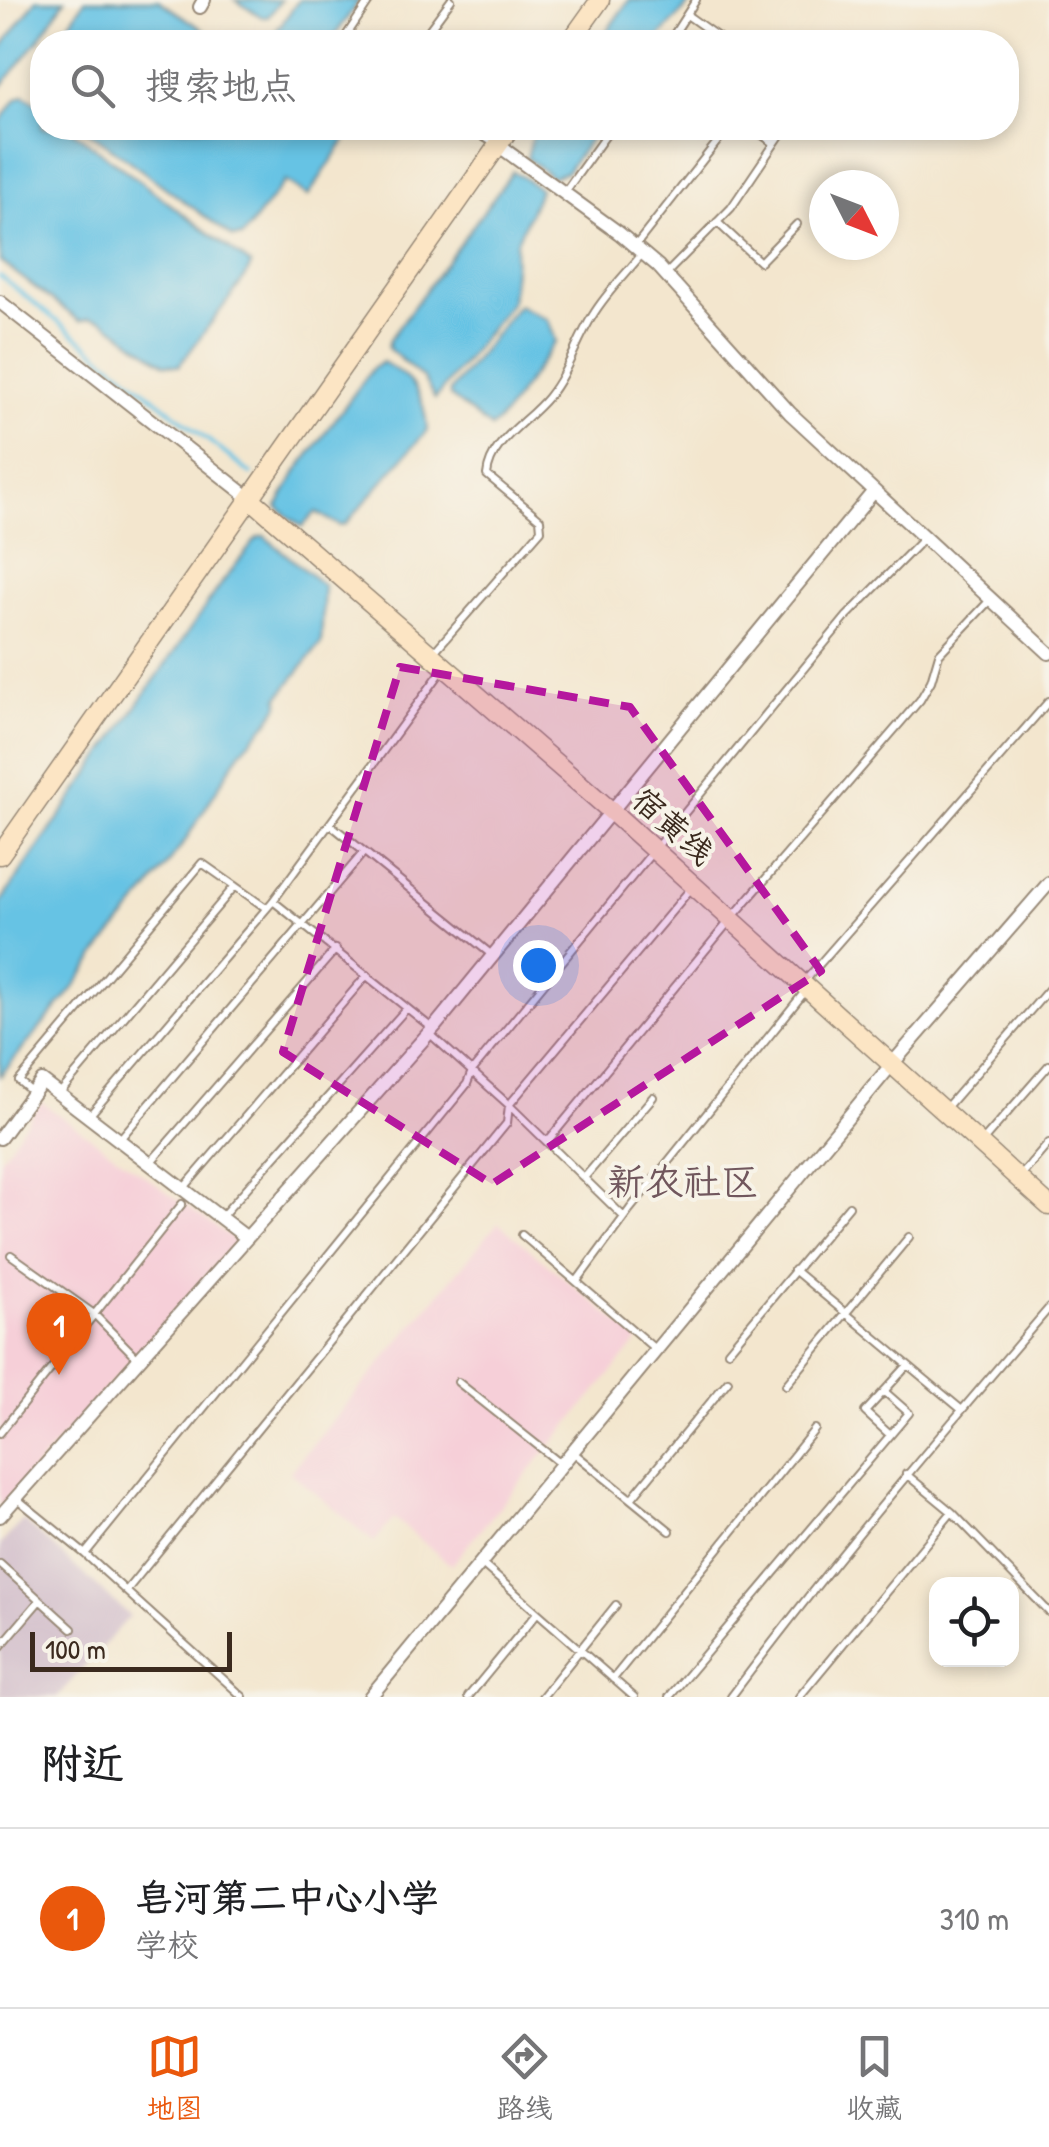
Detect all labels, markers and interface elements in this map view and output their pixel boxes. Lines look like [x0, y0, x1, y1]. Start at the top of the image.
search box [30, 30, 1019, 140]
icon: search [65, 58, 120, 113]
text: 搜索地点 [145, 59, 297, 111]
north arrow [809, 170, 899, 260]
street label: 宿黄线 [623, 778, 723, 874]
your location [513, 940, 564, 991]
district label: 新农社区 [607, 1155, 759, 1207]
pin: 1 [27, 1292, 92, 1375]
map controls [929, 1577, 1019, 1667]
button: locate [929, 1577, 1019, 1667]
scale bar [30, 1627, 232, 1672]
text: 100 m [45, 1630, 106, 1668]
text: 附近 [40, 1734, 124, 1791]
text: 皂河第二中心小学 [135, 1871, 439, 1923]
text: 1 [67, 1897, 78, 1940]
text: 310 m [940, 1897, 1009, 1940]
text: 学校 [135, 1923, 199, 1966]
tab: 地图 [147, 2029, 203, 2127]
tab: 路线 [496, 2029, 552, 2127]
tab: 收藏 [846, 2029, 902, 2127]

